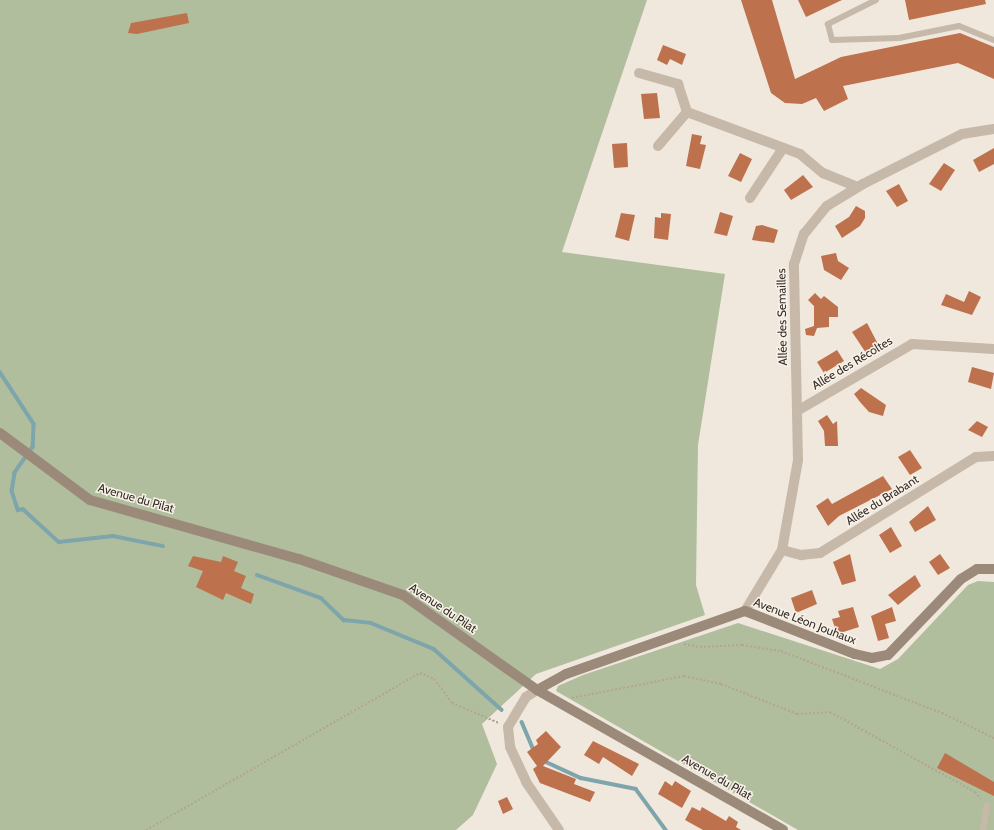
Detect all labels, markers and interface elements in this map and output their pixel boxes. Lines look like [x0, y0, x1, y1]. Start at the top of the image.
street label: Allée des Semailles [774, 268, 790, 366]
street label: Allée des Récoltes [809, 333, 895, 393]
street label: Allée du Brabant [843, 472, 921, 528]
street label: Avenue du Pilat [96, 480, 176, 516]
street label: Avenue du Pilat [407, 580, 479, 636]
street label: Avenue Léon Jouhaux [752, 595, 858, 647]
street label: Avenue du Pilat [680, 751, 754, 803]

